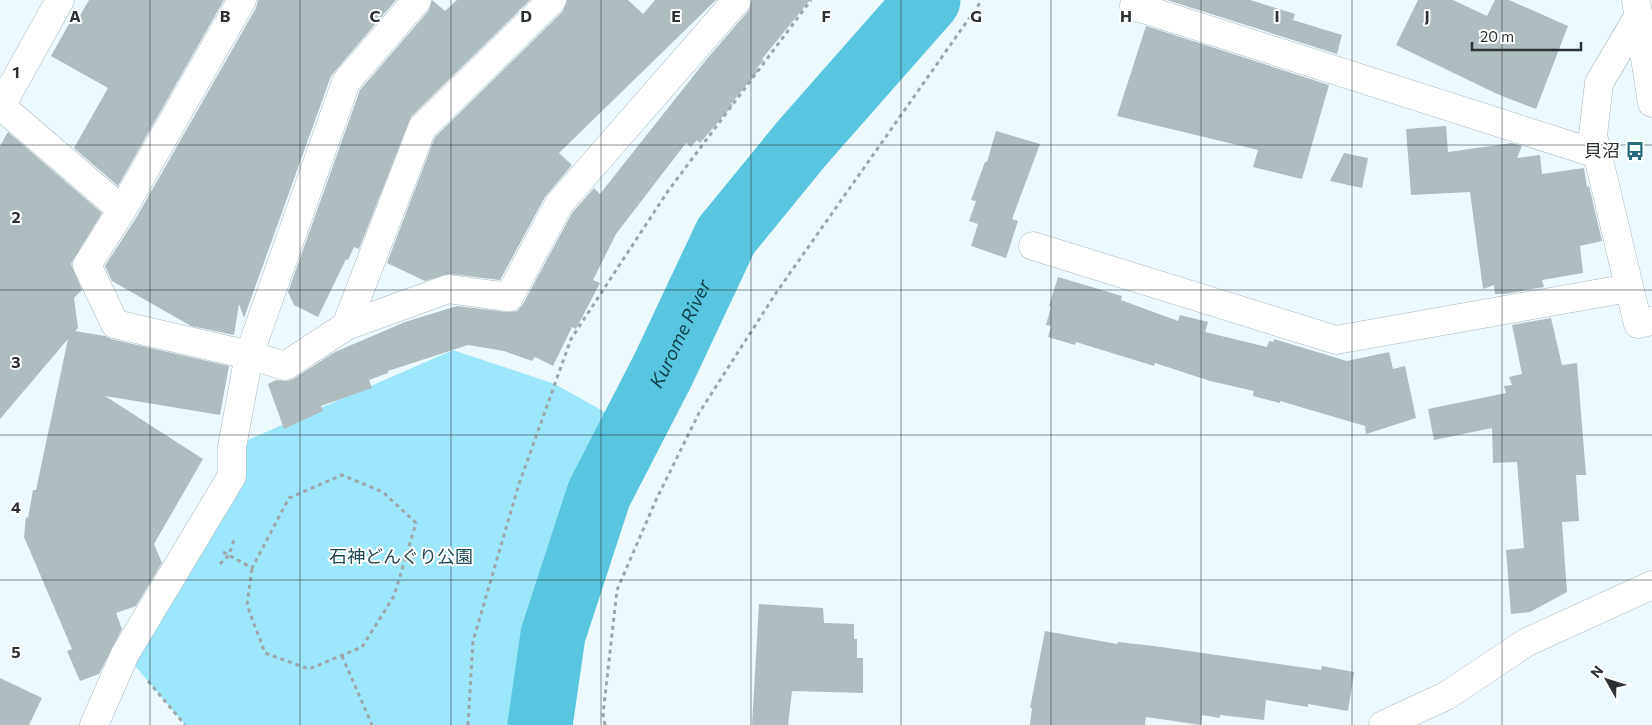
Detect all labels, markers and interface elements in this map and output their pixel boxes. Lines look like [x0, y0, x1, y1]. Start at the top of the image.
text: A [69, 6, 81, 25]
text: B [220, 6, 231, 25]
text: C [370, 6, 381, 25]
text: D [520, 6, 532, 25]
text: E [671, 6, 681, 25]
text: F [821, 6, 831, 25]
text: G [970, 6, 982, 25]
text: H [1120, 6, 1132, 25]
text: I [1274, 6, 1280, 25]
text: J [1424, 6, 1430, 25]
scale bar [1472, 20, 1581, 52]
text: 20 m [1480, 27, 1514, 45]
text: 1 [12, 62, 20, 81]
place label: 貝沼 [1584, 139, 1620, 161]
bus stop icon: 貝沼 [1624, 140, 1646, 162]
text: 2 [11, 207, 21, 226]
water label: Kurome River [644, 274, 716, 391]
text: 3 [11, 352, 21, 371]
text: 4 [11, 497, 21, 516]
park label: 石神どんぐり公園 [329, 545, 473, 567]
text: 5 [11, 642, 21, 661]
north arrow [1582, 655, 1632, 705]
text: N [1587, 662, 1606, 681]

